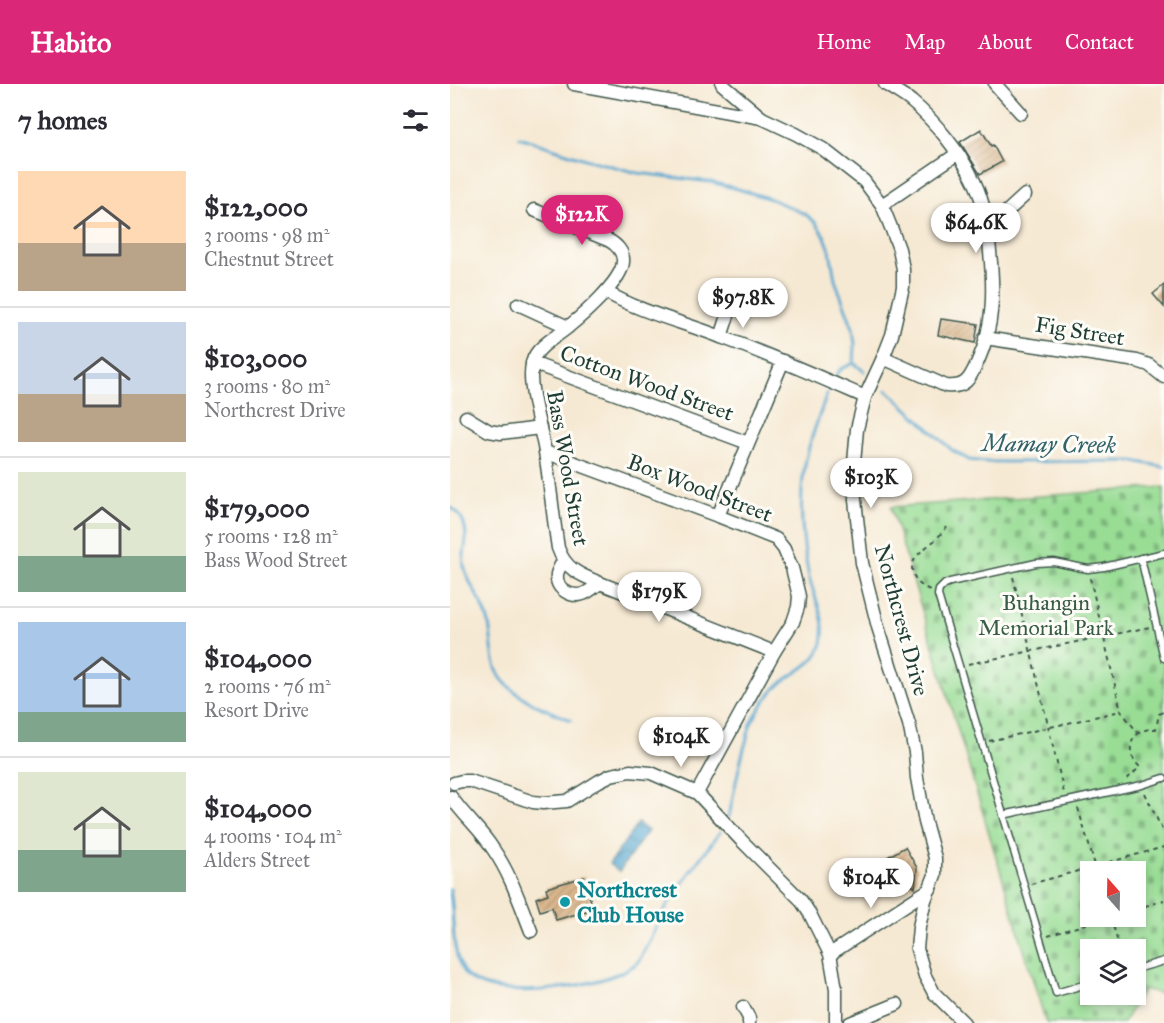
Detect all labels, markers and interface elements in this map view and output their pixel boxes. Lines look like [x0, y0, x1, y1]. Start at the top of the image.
text: Habito [30, 25, 111, 60]
text: Home [816, 29, 871, 55]
text: Map [904, 29, 945, 55]
text: About [978, 29, 1032, 55]
text: Contact [1065, 29, 1134, 55]
text: 7 homes [18, 104, 107, 136]
icon: filters [399, 104, 432, 137]
text: $122,000 [204, 191, 308, 223]
icon: home [66, 195, 138, 267]
pin: $122K [540, 195, 624, 246]
text: $122K [555, 202, 609, 226]
pin: $64.6K [927, 203, 1025, 254]
text: $64.6K [945, 210, 1007, 234]
text: 3 rooms · 98 m² [204, 223, 329, 247]
text: Chestnut Street [204, 247, 334, 271]
pin: $97.8K [694, 278, 792, 329]
text: $97.8K [712, 285, 774, 309]
street label: Fig Street [1033, 311, 1127, 351]
street label: Cotton Wood Street [557, 339, 738, 427]
text: $103,000 [204, 342, 307, 374]
icon: home [66, 346, 138, 418]
text: 3 rooms · 80 m² [204, 374, 330, 398]
street label: Bass Wood Street [541, 388, 595, 548]
text: Northcrest Drive [204, 398, 346, 422]
water label: Mamay Creek [980, 428, 1117, 460]
street label: Box Wood Street [624, 448, 776, 528]
pin: $103K [829, 458, 913, 509]
text: $103K [844, 465, 898, 489]
text: $179,000 [204, 492, 310, 524]
icon: home [66, 496, 138, 568]
text: 5 rooms · 128 m² [204, 524, 338, 548]
street label: Northcrest Drive [869, 541, 935, 699]
text: Bass Wood Street [204, 548, 347, 572]
pin: $179K [617, 572, 701, 623]
text: $179K [631, 579, 687, 603]
park label: Buhangin Memorial Park [978, 589, 1114, 641]
text: $104,000 [204, 642, 312, 674]
icon: home [66, 646, 138, 718]
text: 2 rooms · 76 m² [204, 674, 331, 698]
text: Resort Drive [204, 698, 309, 722]
pin: $104K [639, 717, 723, 768]
text: $104K [653, 724, 709, 748]
text: $104,000 [204, 792, 312, 824]
icon: home [66, 796, 138, 868]
text: 4 rooms · 104 m² [204, 824, 342, 848]
text: Alders Street [204, 848, 310, 872]
pin: $104K [829, 858, 913, 909]
north arrow [1080, 861, 1146, 927]
map controls [1080, 861, 1146, 1005]
text: $104K [843, 865, 899, 889]
place label: Northcrest Club House [577, 876, 684, 928]
marker: Northcrest Club House [558, 895, 572, 909]
button: layers [1080, 939, 1146, 1005]

